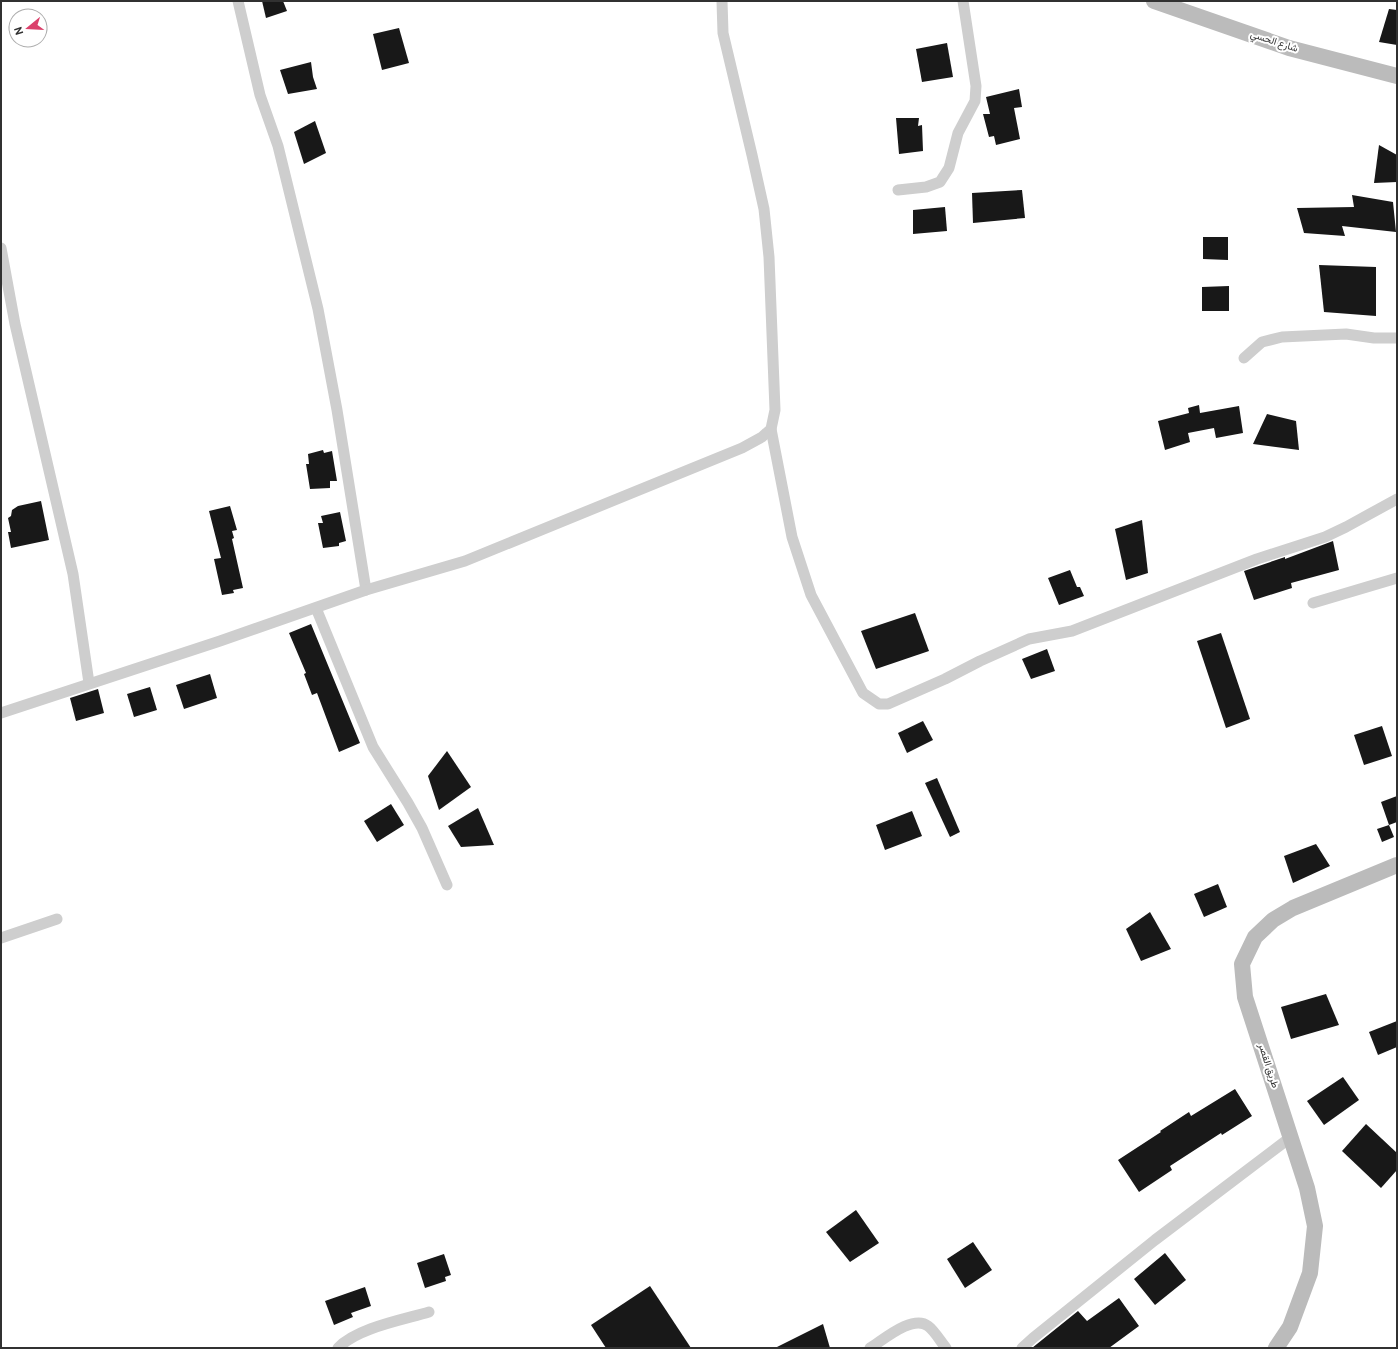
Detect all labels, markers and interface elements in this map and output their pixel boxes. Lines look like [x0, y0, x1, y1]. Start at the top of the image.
north arrow [8, 8, 48, 48]
text: N [12, 25, 27, 37]
street label: شارع الحسي [1248, 28, 1300, 57]
street label: طريق القصر [1254, 1041, 1281, 1090]

